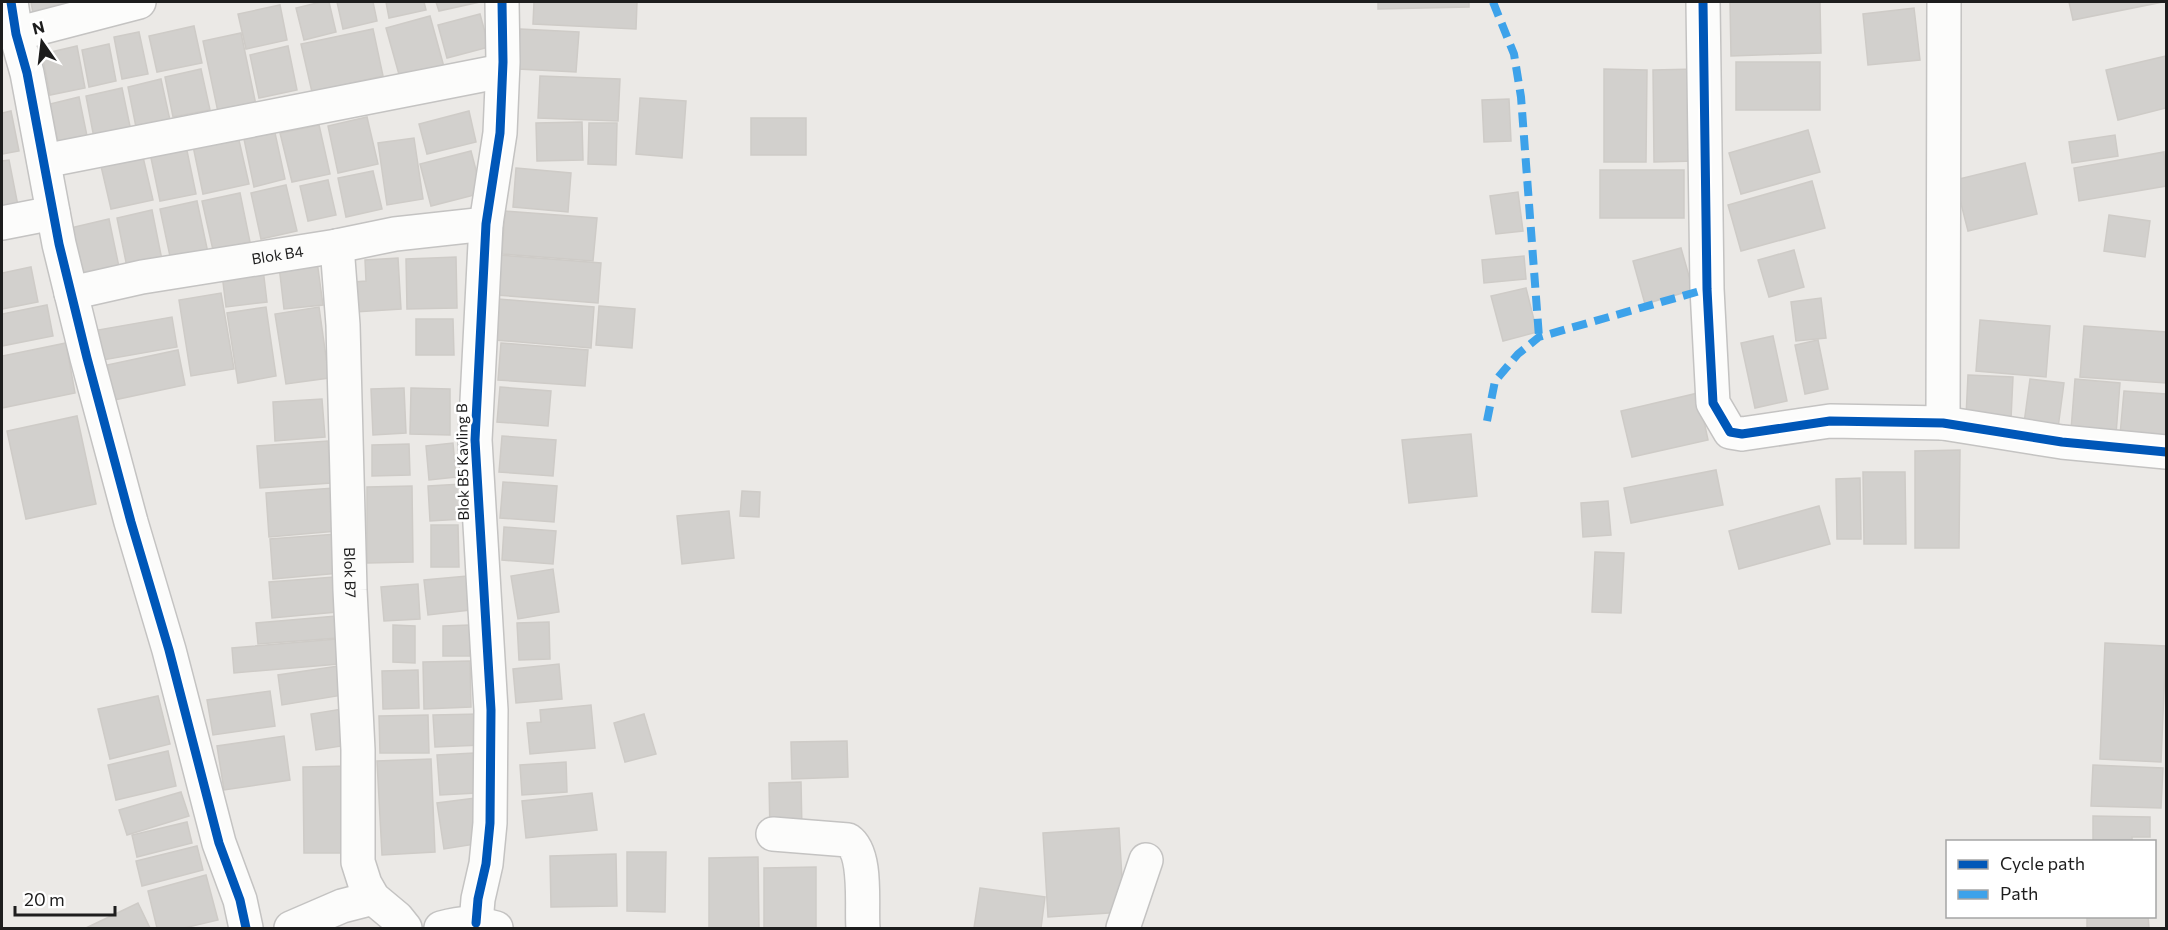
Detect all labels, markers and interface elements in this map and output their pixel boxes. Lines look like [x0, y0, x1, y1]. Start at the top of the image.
north arrow [12, 12, 72, 72]
text: N [30, 16, 46, 38]
street label: Blok B4 [250, 241, 305, 267]
street label: Blok B5 Kavling B [452, 403, 472, 521]
street label: Blok B7 [341, 547, 360, 599]
legend [1946, 840, 2156, 918]
text: Cycle path [2000, 852, 2085, 874]
scale bar [15, 879, 116, 917]
text: Path [2000, 882, 2038, 904]
text: 20 m [24, 888, 65, 910]

